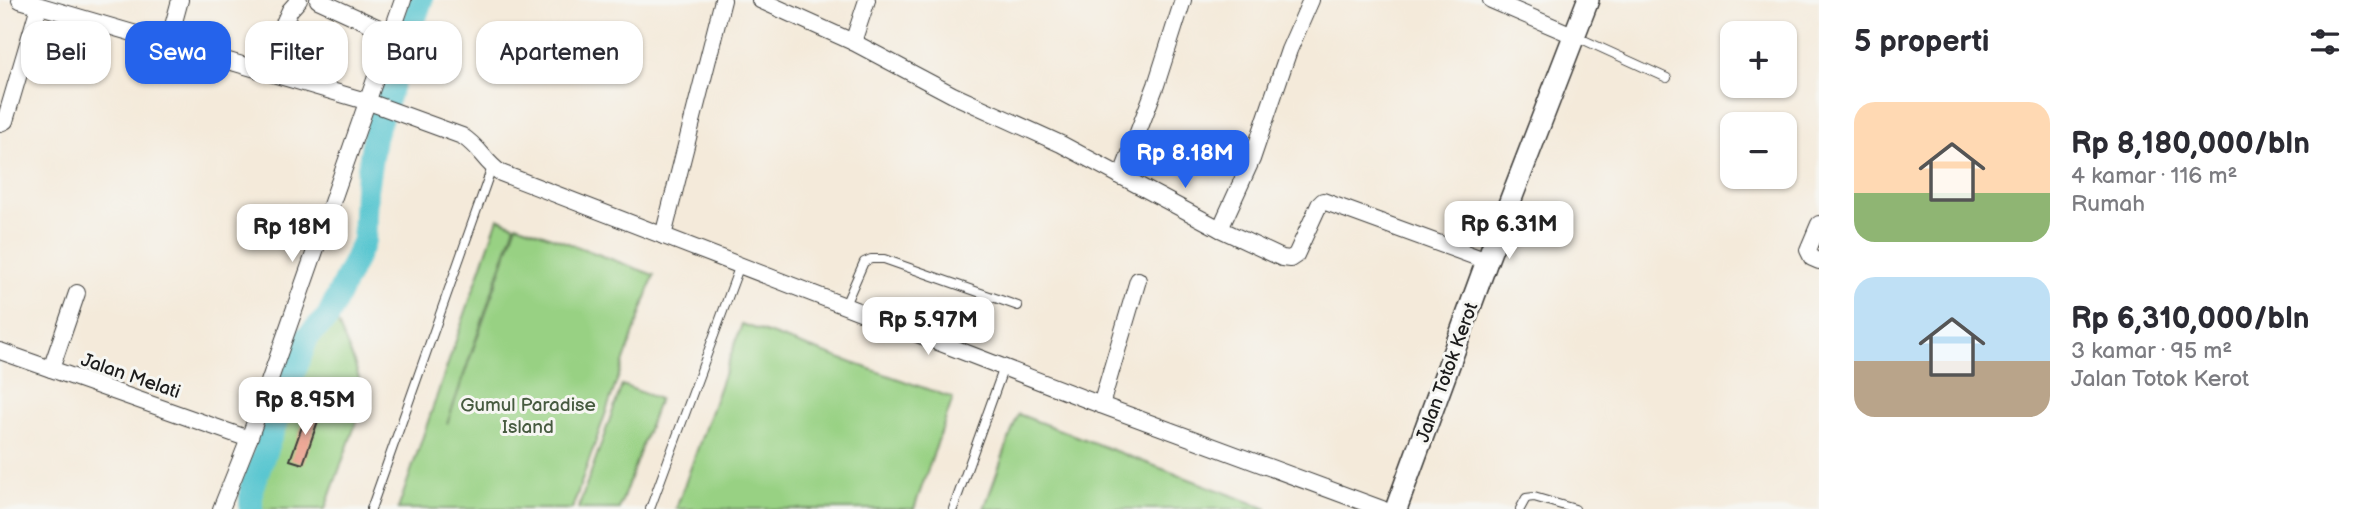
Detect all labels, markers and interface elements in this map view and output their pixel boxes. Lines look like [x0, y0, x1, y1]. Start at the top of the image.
chip: Beli [21, 21, 111, 84]
chip: Sewa [125, 21, 231, 84]
chip: Filter [245, 21, 348, 84]
chip: Baru [362, 21, 462, 84]
chip: Apartemen [476, 21, 643, 84]
map controls [1720, 21, 1797, 189]
button: + [1720, 21, 1797, 98]
icon: filters [2306, 23, 2344, 61]
text: 5 properti [1854, 24, 1989, 60]
button: − [1720, 112, 1797, 189]
text: Rp 8,180,000/bln [2071, 126, 2310, 162]
pin: Rp 8.18M [1113, 130, 1257, 190]
icon: home [1910, 130, 1994, 214]
text: Rp 8.18M [1136, 139, 1234, 167]
text: 4 kamar · 116 m² [2071, 162, 2238, 190]
text: Rumah [2071, 190, 2145, 218]
pin: Rp 6.31M [1437, 202, 1581, 261]
pin: Rp 18M [235, 204, 349, 264]
text: Rp 6.31M [1460, 210, 1558, 238]
text: Rp 18M [253, 213, 331, 241]
pin: Rp 5.97M [856, 298, 1000, 357]
street label: Jalan Totok Kerot [1411, 299, 1483, 446]
text: Rp 6,310,000/bln [2071, 301, 2310, 337]
icon: home [1910, 305, 1994, 389]
text: Rp 5.97M [878, 306, 978, 334]
text: 3 kamar · 95 m² [2071, 337, 2232, 365]
street label: Jalan Melati [78, 349, 183, 404]
text: Jalan Totok Kerot [2071, 365, 2249, 393]
pin: Rp 8.95M [233, 378, 377, 437]
text: Rp 8.95M [255, 386, 355, 414]
park label: Gumul Paradise Island [460, 394, 596, 439]

